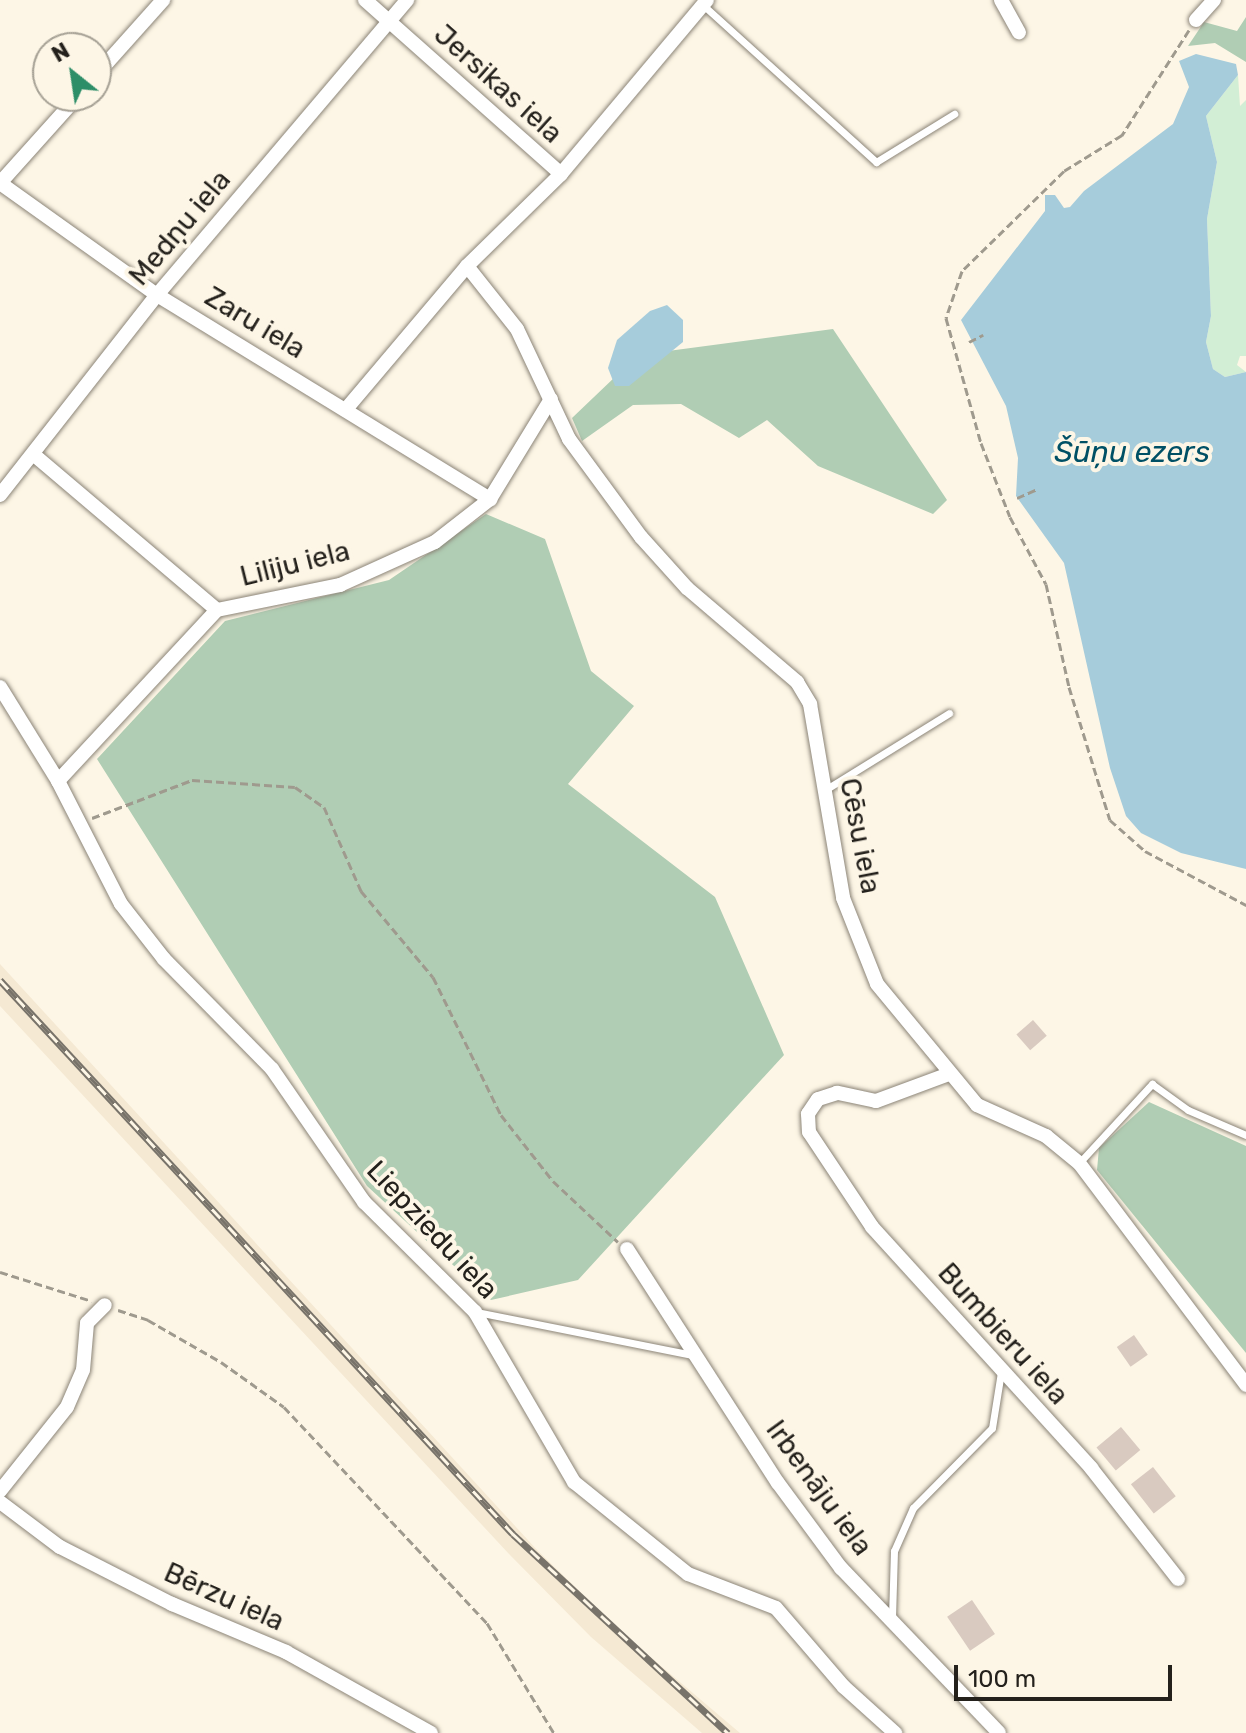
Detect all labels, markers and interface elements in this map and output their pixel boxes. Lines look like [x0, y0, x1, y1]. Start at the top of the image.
street label: Jersikas iela [427, 18, 569, 150]
north arrow [32, 32, 112, 112]
text: N [47, 37, 74, 68]
street label: Medņu iela [122, 164, 238, 292]
street label: Zaru iela [199, 280, 311, 366]
water label: Šūņu ezers [1054, 434, 1210, 470]
street label: Liliju iela [237, 534, 353, 594]
street label: Cēsu iela [832, 775, 888, 897]
street label: Liepziedu iela [360, 1154, 504, 1306]
street label: Bumbieru iela [931, 1256, 1075, 1412]
street label: Irbenāju iela [759, 1414, 879, 1562]
street label: Bērzu iela [159, 1556, 289, 1638]
scale bar [958, 1649, 1176, 1699]
text: 100 m [968, 1665, 1036, 1693]

